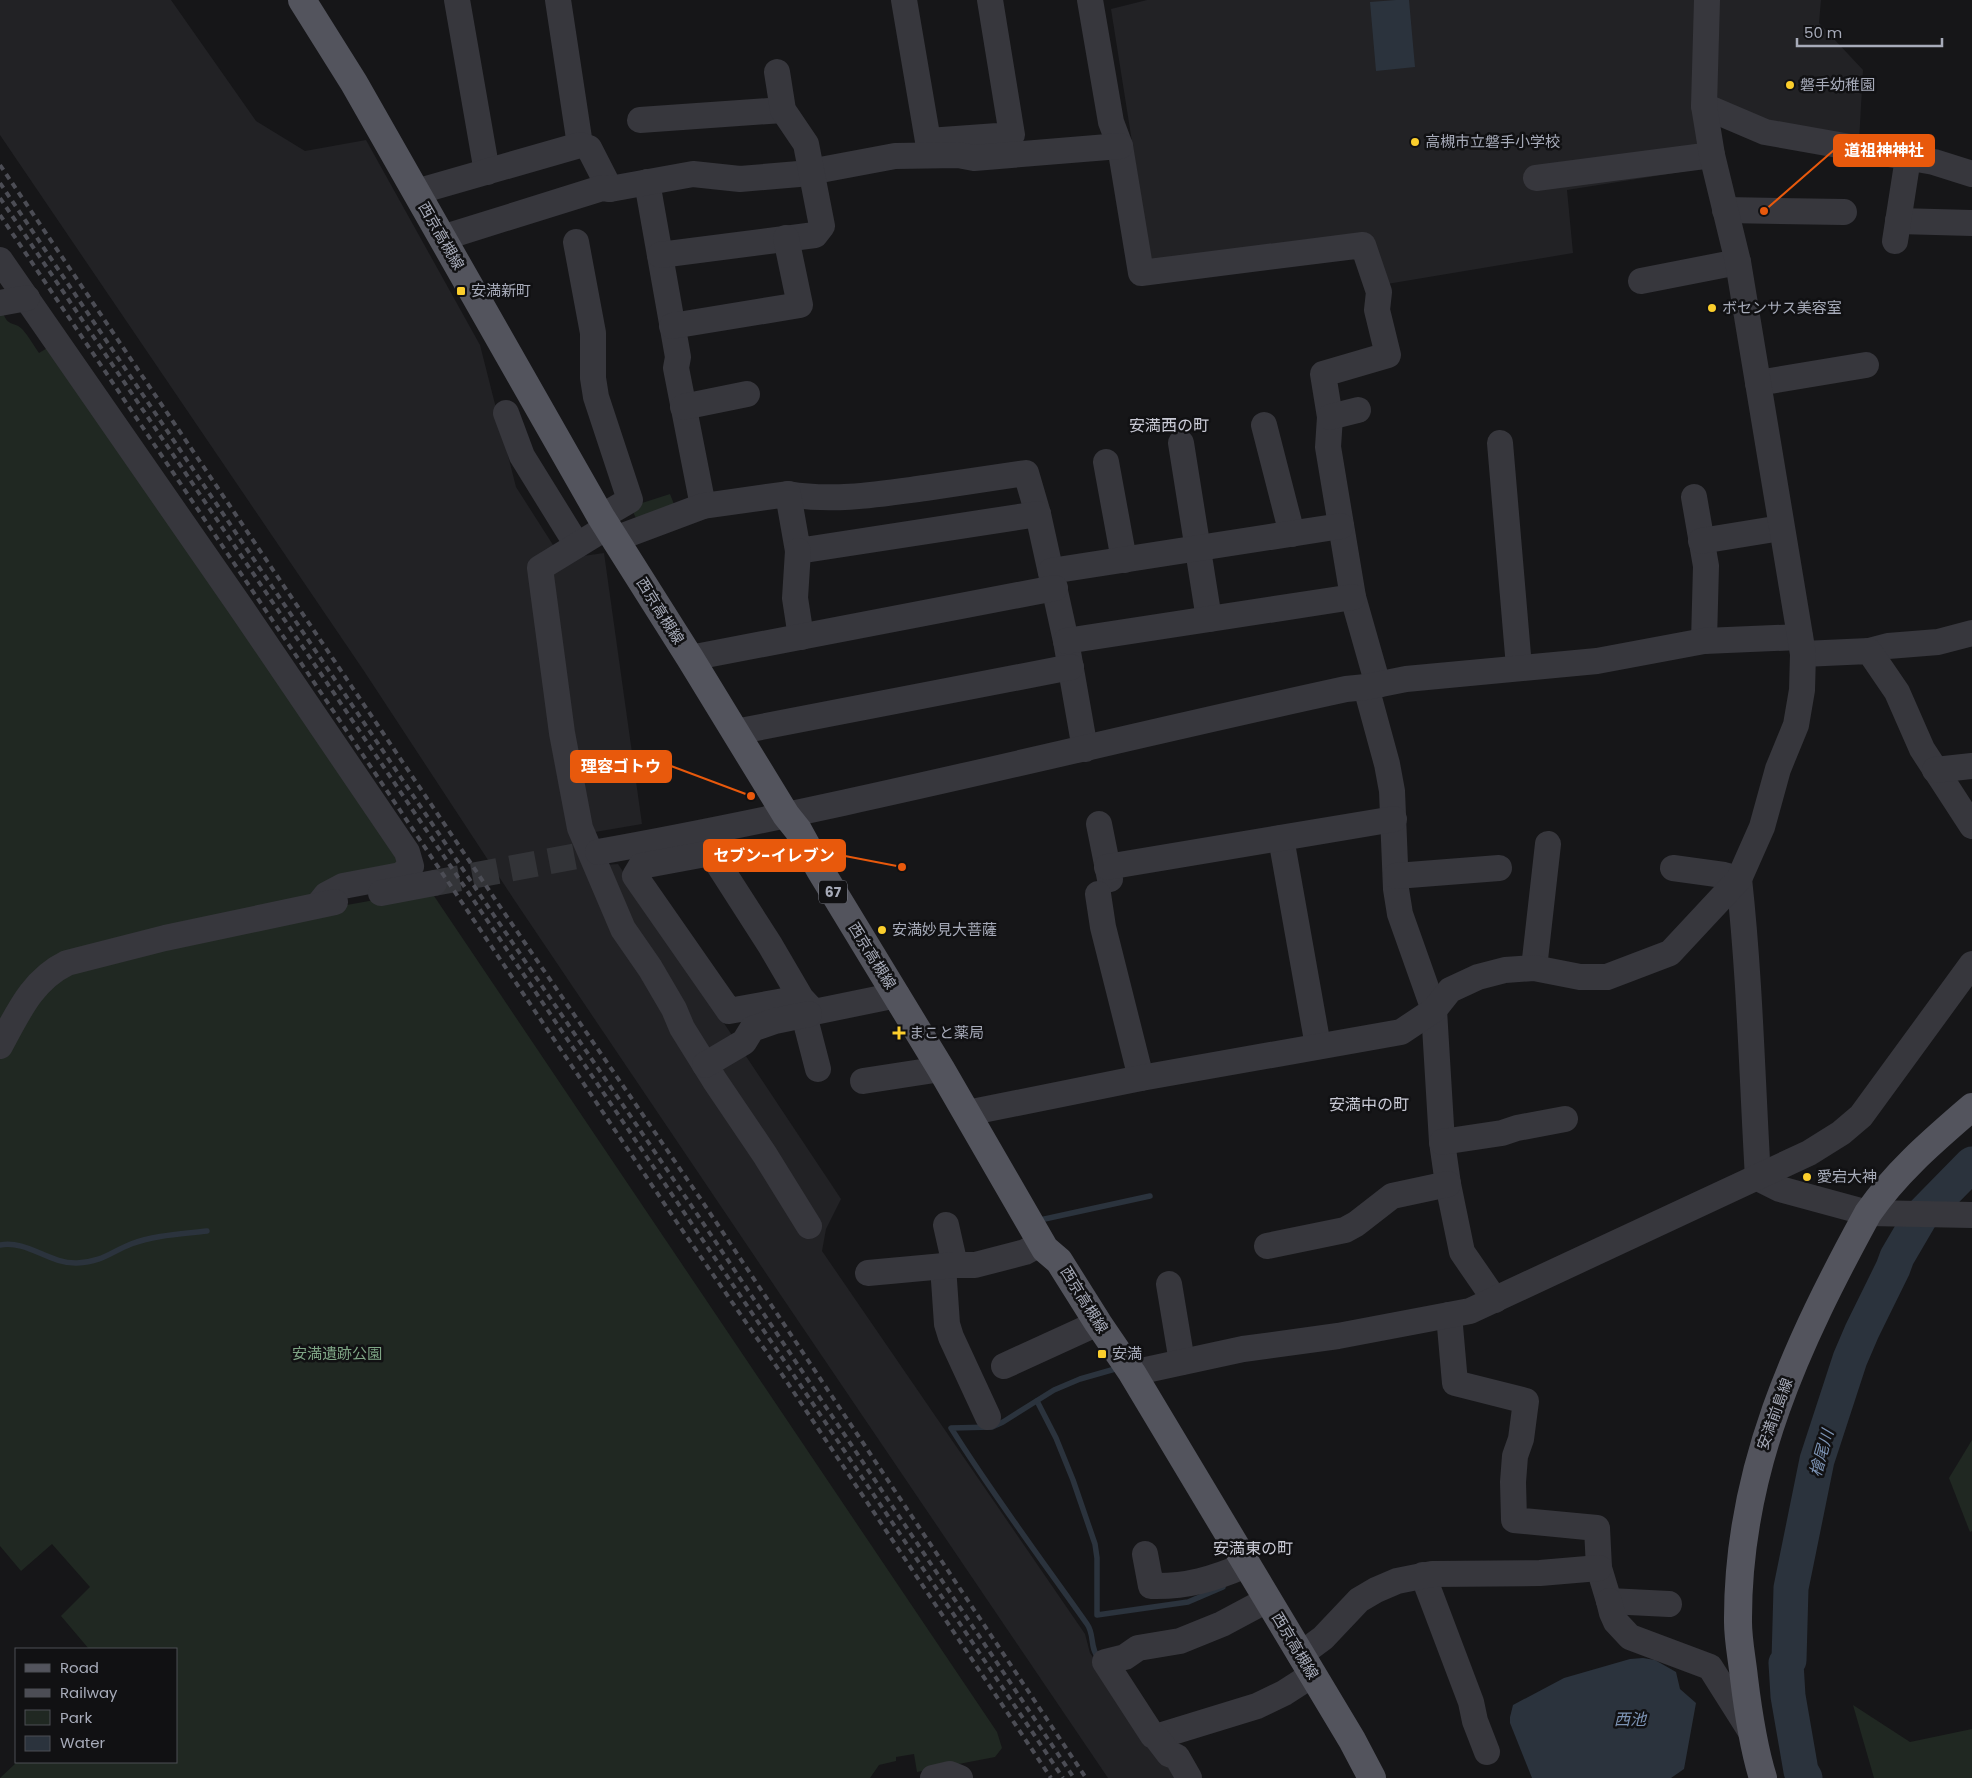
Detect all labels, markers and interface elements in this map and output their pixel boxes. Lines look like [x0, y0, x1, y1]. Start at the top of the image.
scale bar [1797, 15, 1942, 47]
text: 50 m [1804, 22, 1842, 43]
place label: 磐手幼稚園 [1800, 74, 1875, 95]
marker: 磐手幼稚園 [1784, 79, 1796, 91]
place label: 高槻市立磐手小学校 [1425, 131, 1560, 152]
callout: 道祖神神社 [1834, 135, 1934, 166]
marker: 高槻市立磐手小学校 [1409, 136, 1421, 148]
text: 道祖神神社 [1844, 139, 1924, 162]
street label: 西京高槻線 [414, 198, 469, 273]
place label: 安満新町 [471, 280, 531, 301]
marker: 安満新町 [455, 285, 467, 297]
place label: ボセンサス美容室 [1722, 297, 1842, 318]
marker: ボセンサス美容室 [1706, 302, 1718, 314]
district label: 安満西の町 [1129, 414, 1209, 437]
street label: 西京高槻線 [632, 573, 689, 648]
callout: 理容ゴトウ [571, 751, 671, 782]
text: 理容ゴトウ [581, 755, 661, 778]
callout: セブン-イレブン [704, 840, 845, 871]
text: セブン-イレブン [713, 844, 835, 867]
road number: 67 [819, 880, 847, 904]
street label: 西京高槻線 [844, 918, 901, 993]
place label: 安満妙見大菩薩 [892, 919, 997, 940]
marker: 安満妙見大菩薩 [876, 924, 888, 936]
place label: まこと薬局 [909, 1022, 984, 1043]
marker: まこと薬局 [893, 1027, 905, 1039]
district label: 安満中の町 [1329, 1093, 1409, 1116]
place label: 愛宕大神 [1817, 1166, 1877, 1187]
marker: 愛宕大神 [1801, 1171, 1813, 1183]
street label: 西京高槻線 [1056, 1262, 1113, 1337]
park label: 安満遺跡公園 [292, 1343, 382, 1364]
place label: 安満 [1112, 1343, 1142, 1364]
marker: 安満 [1096, 1348, 1108, 1360]
street label: 安満前島線 [1752, 1375, 1797, 1453]
water label: 檜尾川 [1804, 1425, 1840, 1479]
district label: 安満東の町 [1213, 1537, 1293, 1560]
street label: 西京高槻線 [1267, 1608, 1324, 1683]
legend [15, 1648, 178, 1763]
text: Road [60, 1657, 99, 1678]
text: Railway [60, 1682, 118, 1703]
text: Park [60, 1707, 92, 1728]
water label: 西池 [1614, 1708, 1648, 1731]
text: Water [60, 1732, 106, 1753]

